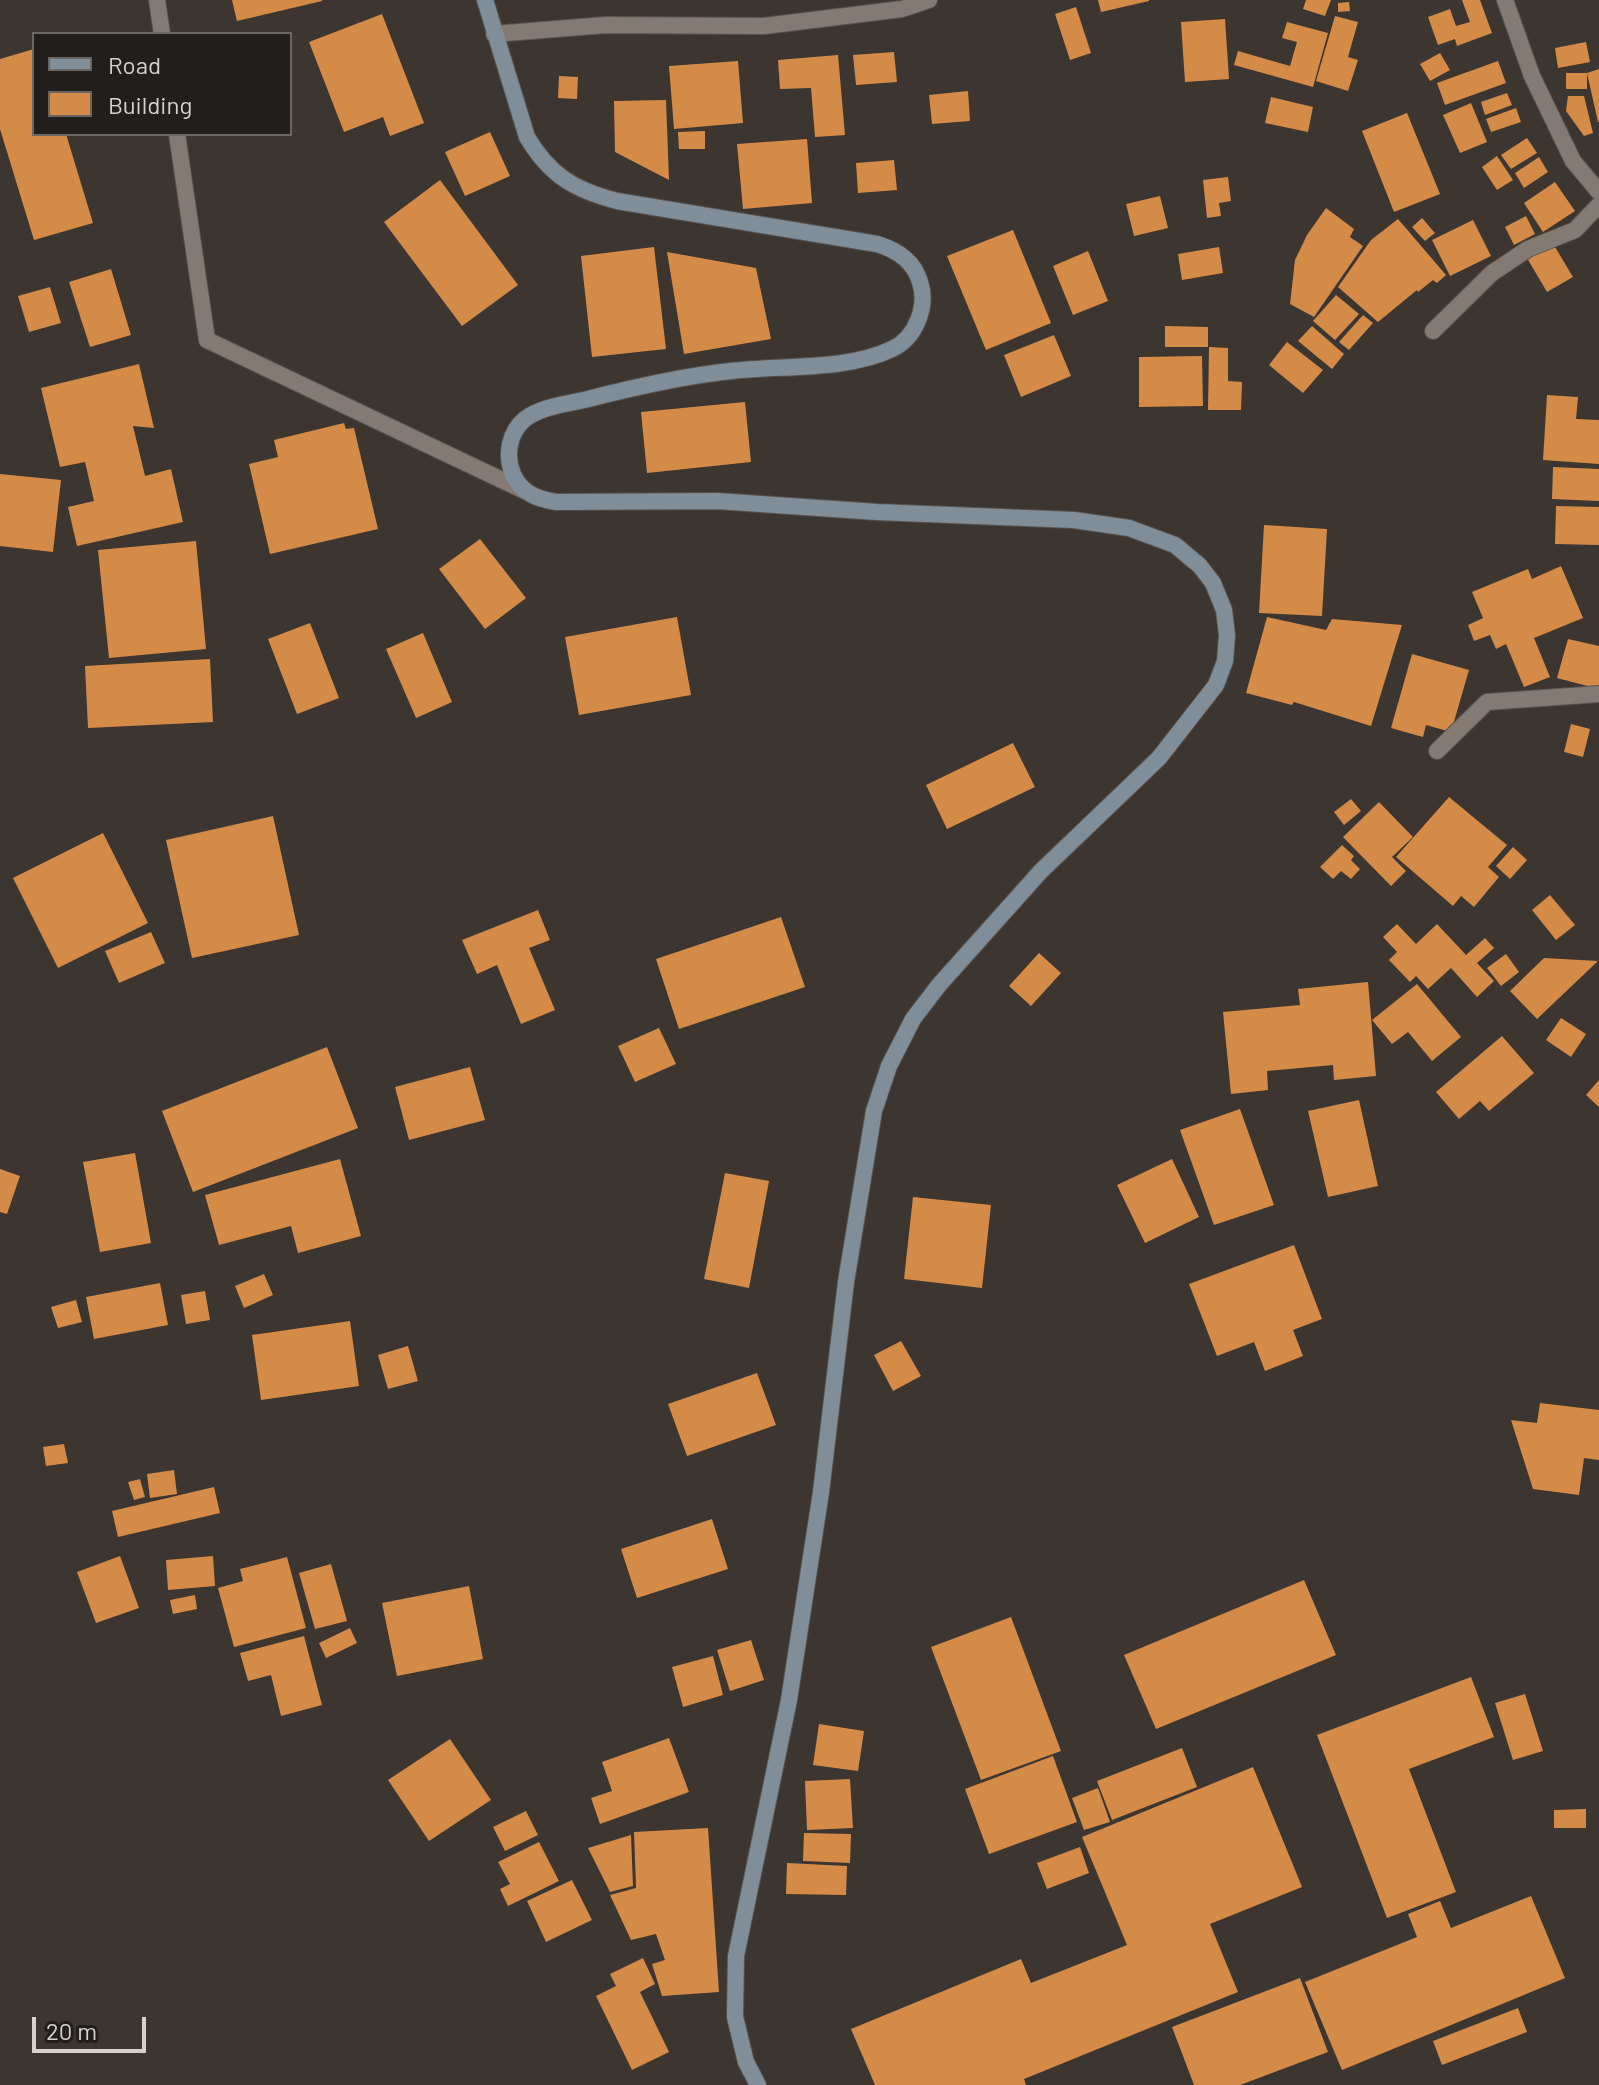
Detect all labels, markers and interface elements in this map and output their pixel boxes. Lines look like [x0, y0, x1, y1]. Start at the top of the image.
legend [32, 32, 292, 136]
text: Road [108, 50, 161, 79]
text: Building [108, 90, 192, 119]
scale bar [36, 2001, 150, 2051]
text: 20 m [46, 2016, 97, 2045]

